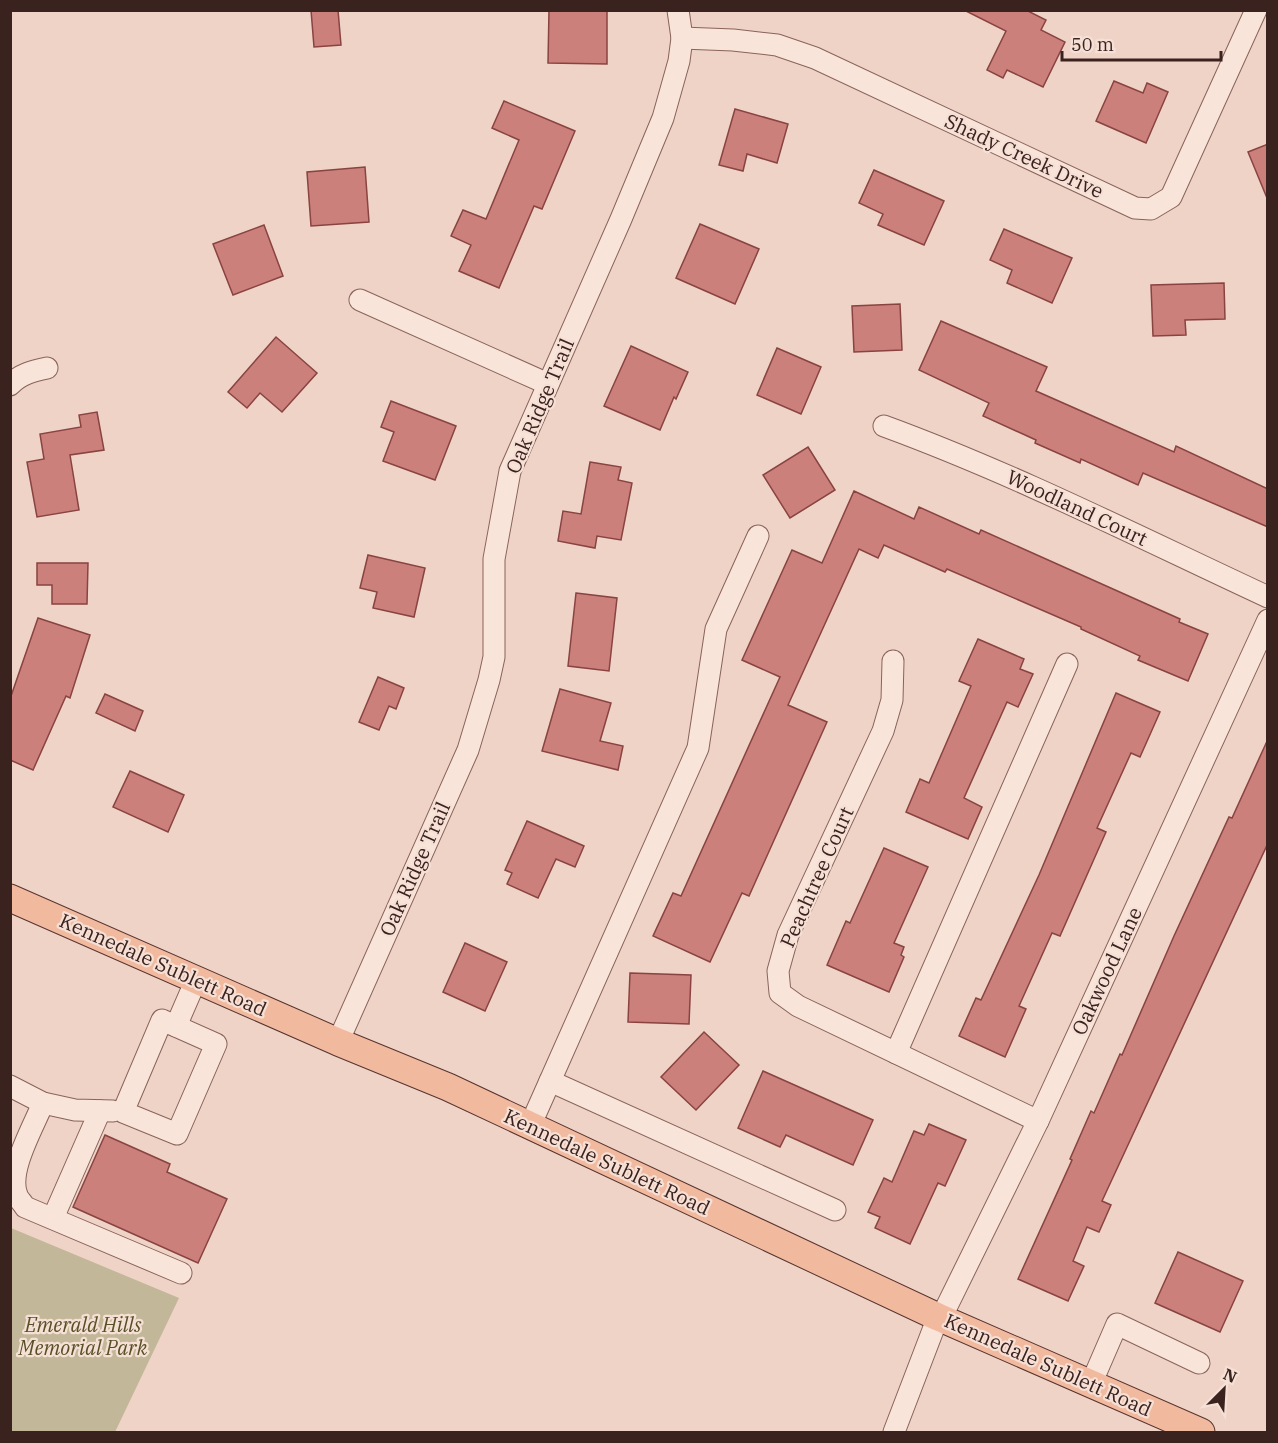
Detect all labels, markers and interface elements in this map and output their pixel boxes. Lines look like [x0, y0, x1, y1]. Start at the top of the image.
scale bar [1062, 24, 1221, 62]
text: 50 m [1071, 33, 1114, 56]
street label: Shady Creek Drive [940, 107, 1108, 204]
street label: Oak Ridge Trail [499, 334, 580, 478]
street label: Woodland Court [1002, 463, 1152, 552]
street label: Oak Ridge Trail [373, 797, 456, 940]
street label: Peachtree Court [773, 802, 860, 951]
street label: Oakwood Lane [1065, 902, 1148, 1039]
street label: Kennedale Sublett Road [55, 907, 271, 1023]
street label: Kennedale Sublett Road [500, 1102, 715, 1221]
street label: Kennedale Sublett Road [940, 1307, 1156, 1423]
park label: Emerald Hills Memorial Park [18, 1311, 148, 1361]
north arrow [1194, 1359, 1254, 1419]
text: N [1220, 1364, 1240, 1387]

